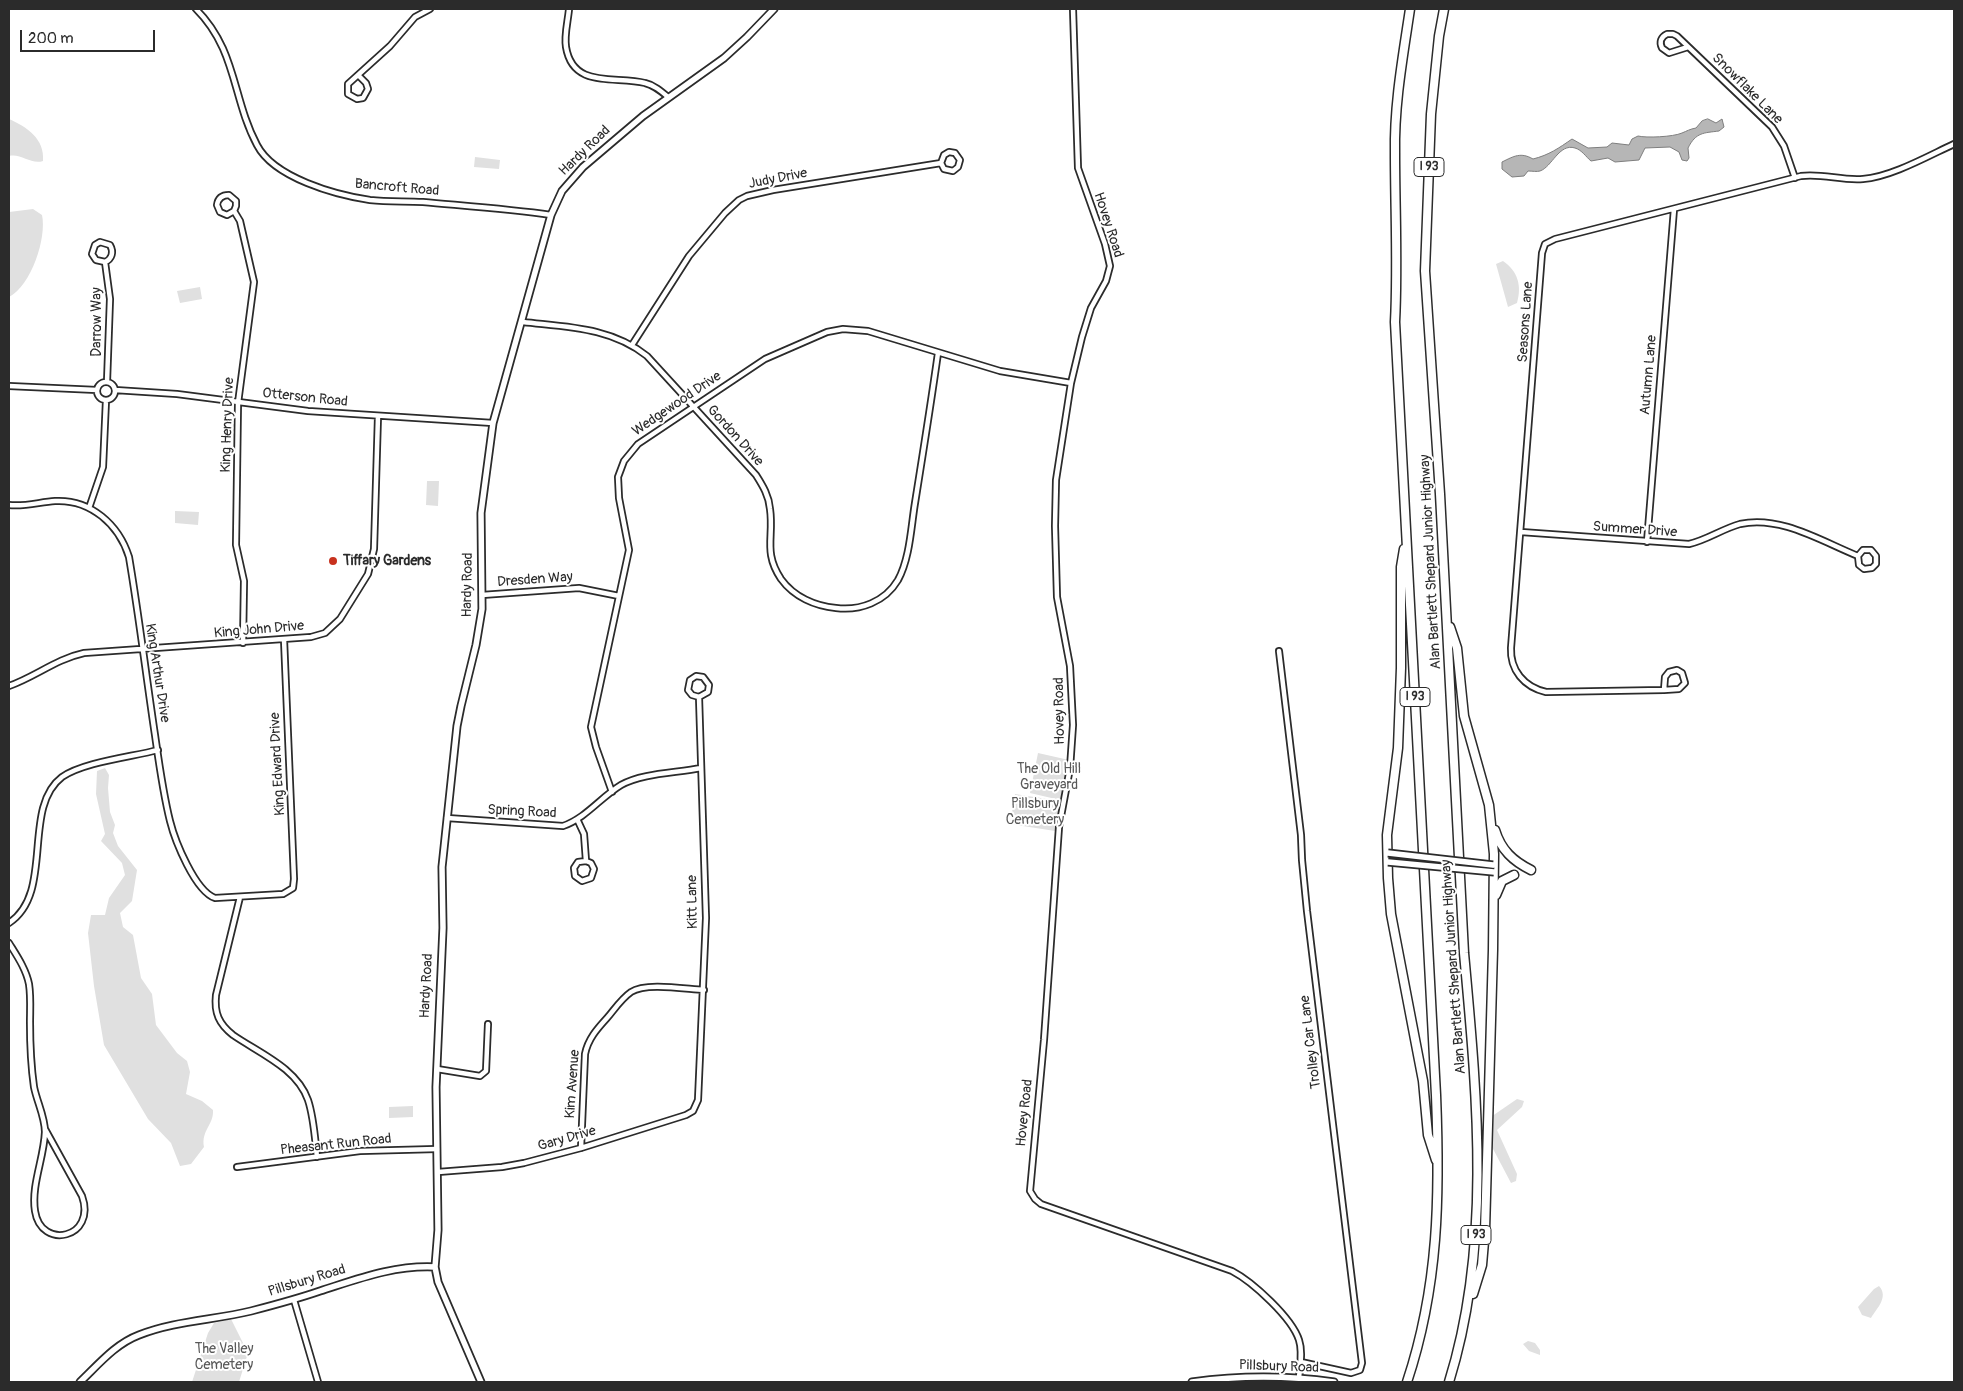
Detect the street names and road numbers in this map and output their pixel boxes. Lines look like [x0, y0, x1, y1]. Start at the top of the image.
street label: Snowflake Lane [1708, 50, 1786, 128]
street label: Hardy Road [556, 122, 614, 180]
road number: I 93 [1414, 158, 1444, 176]
street label: Judy Drive [747, 165, 809, 193]
street label: Bancroft Road [354, 176, 440, 200]
street label: Hovey Road [1090, 190, 1126, 260]
street label: Seasons Lane [1515, 281, 1537, 363]
street label: Darrow Way [89, 287, 105, 357]
street label: Autumn Lane [1637, 334, 1661, 416]
street label: Wedgewood Drive [629, 368, 725, 440]
street label: King Henry Drive [218, 377, 238, 473]
street label: Otterson Road [262, 385, 348, 411]
street label: Gordon Drive [703, 402, 767, 470]
street label: Alan Bartlett Shepard Junior Highway [1417, 454, 1445, 670]
street label: Summer Drive [1592, 519, 1678, 541]
street label: Hardy Road [459, 552, 477, 618]
street label: Dresden Way [497, 569, 573, 591]
street label: King John Drive [213, 618, 305, 642]
street label: King Arthur Drive [141, 622, 173, 724]
street label: Hovey Road [1051, 677, 1069, 745]
road number: I 93 [1400, 688, 1430, 706]
street label: King Edward Drive [267, 712, 289, 816]
street label: Spring Road [487, 802, 557, 822]
street label: Alan Bartlett Shepard Junior Highway [1438, 859, 1470, 1075]
street label: Kitt Lane [684, 875, 702, 929]
street label: Hardy Road [417, 953, 437, 1019]
street label: Trolley Car Lane [1297, 994, 1325, 1090]
street label: Kim Avenue [562, 1049, 584, 1119]
street label: Hovey Road [1013, 1079, 1037, 1147]
street label: Gary Drive [536, 1123, 598, 1155]
street label: Pheasant Run Road [280, 1131, 392, 1159]
road number: I 93 [1461, 1226, 1491, 1244]
street label: Pillsbury Road [266, 1261, 348, 1301]
street label: Pillsbury Road [1239, 1357, 1319, 1377]

